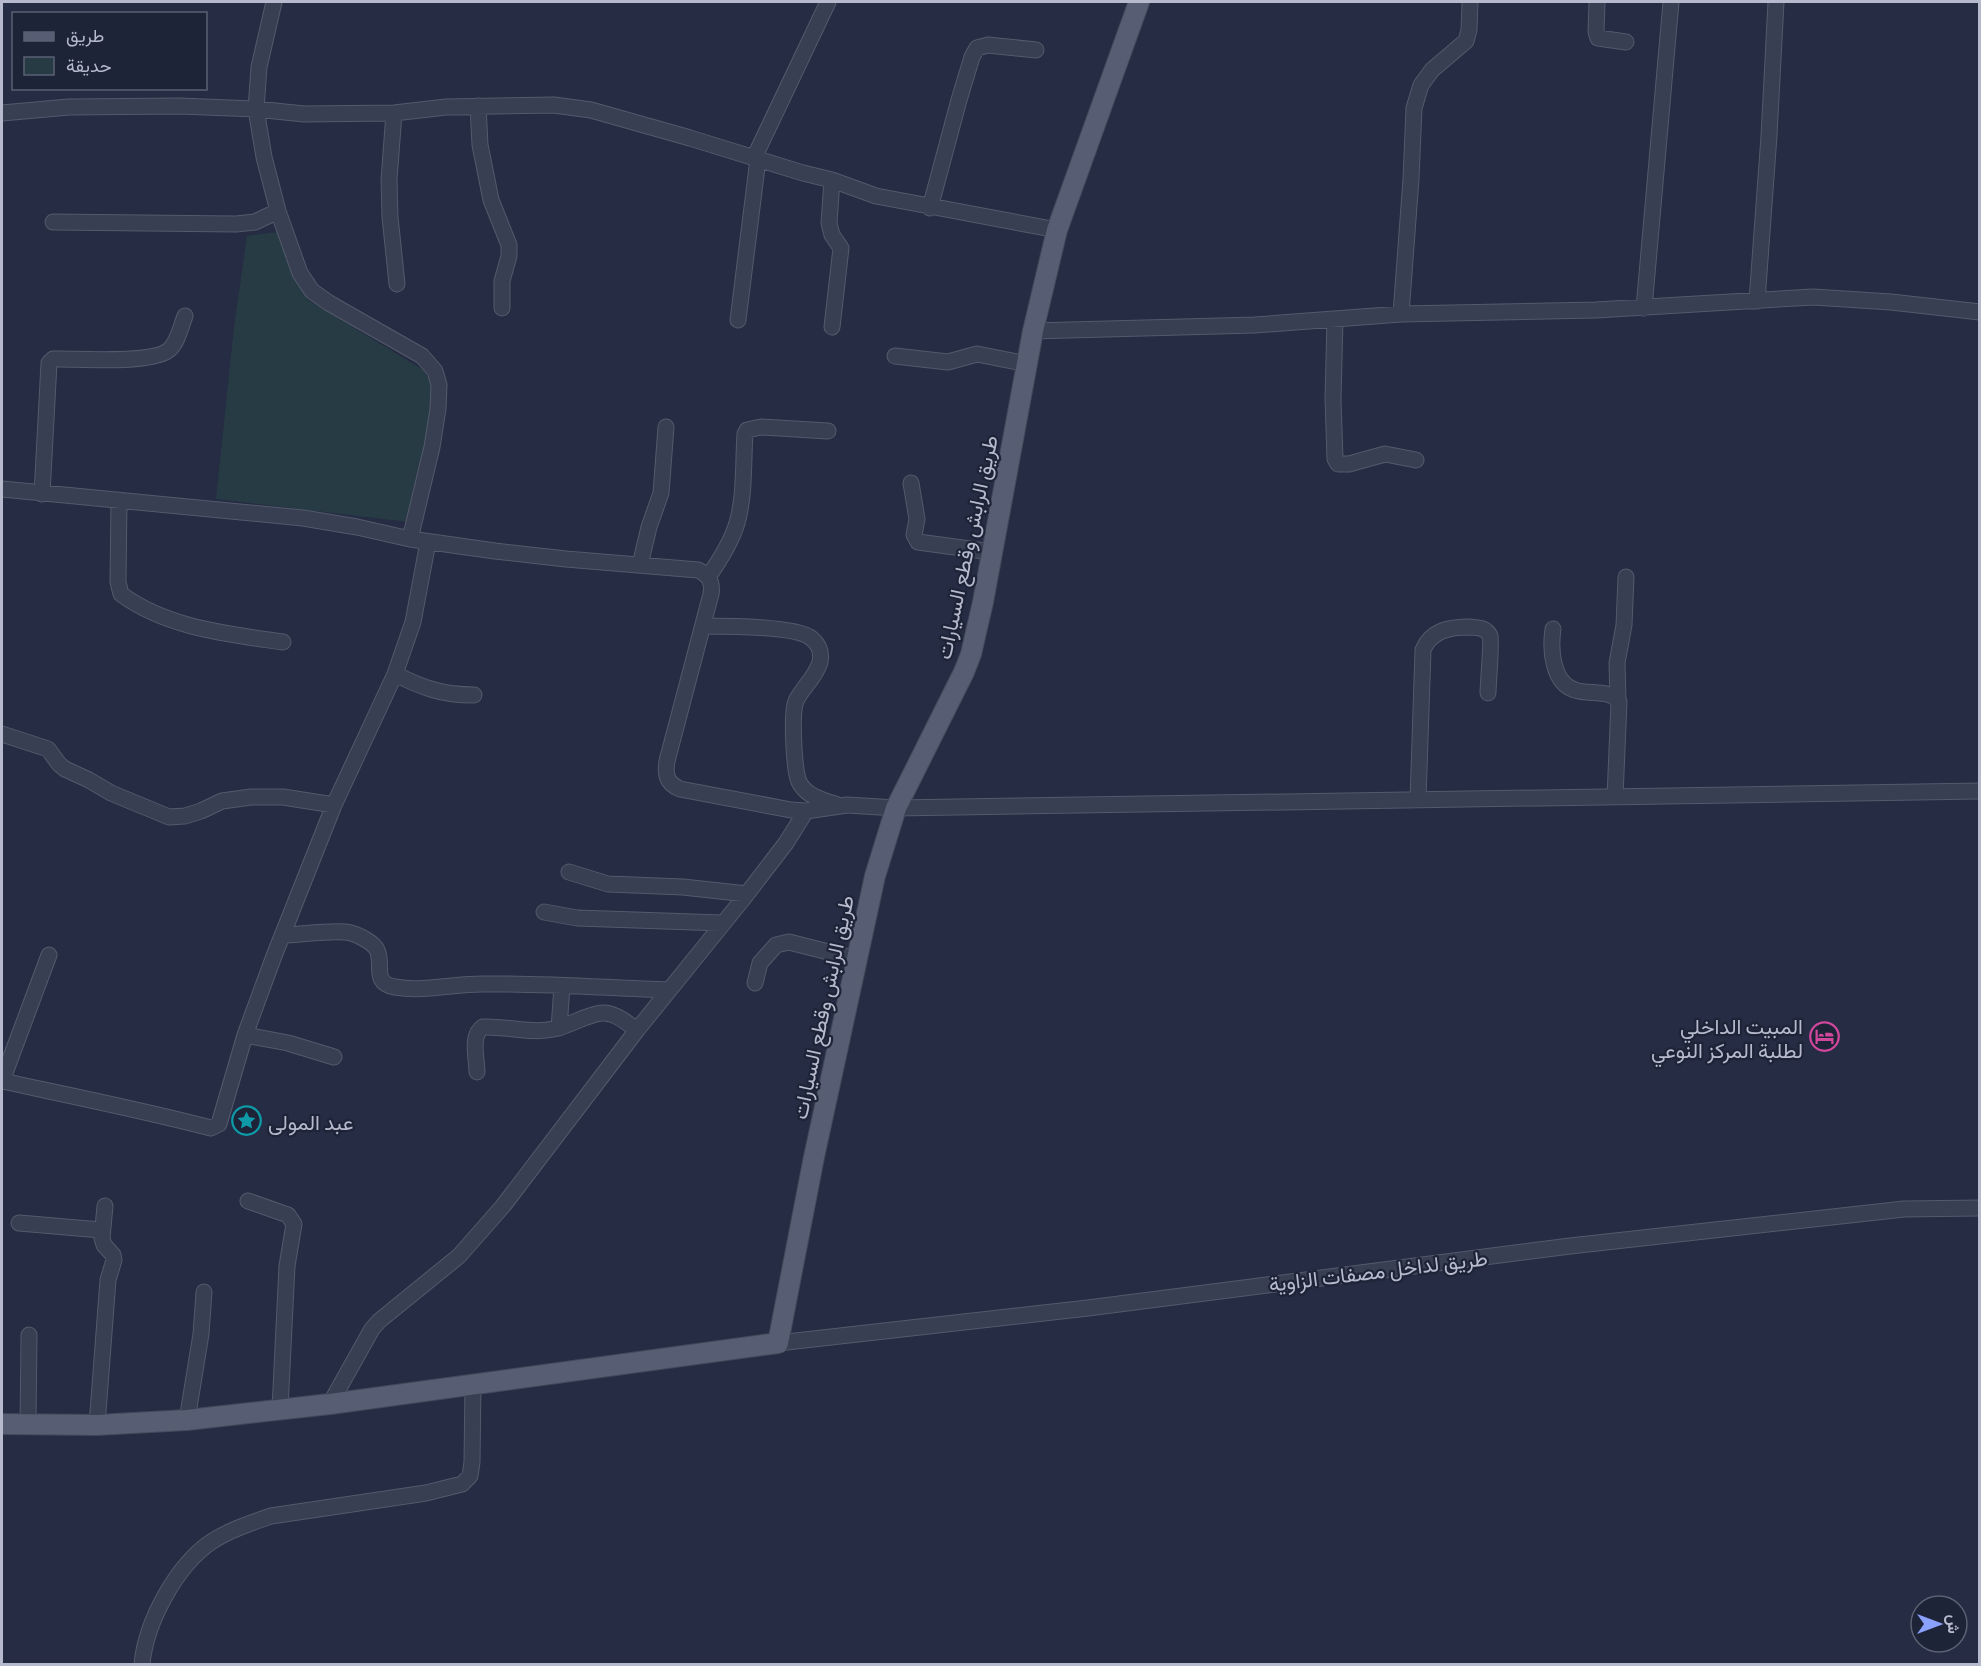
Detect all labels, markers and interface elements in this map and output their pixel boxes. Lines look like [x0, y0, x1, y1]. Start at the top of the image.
legend [12, 12, 207, 90]
text: طريق [66, 24, 104, 47]
text: حديقة [66, 54, 112, 76]
street label: طريق الرابش وقطع السيارات [930, 433, 1005, 662]
street label: طريق الرابش وقطع السيارات [786, 893, 861, 1122]
place label: المبيت الداخلي لطلبة المركز النوعي [1651, 1013, 1803, 1068]
hotel icon: المبيت الداخلي لطلبة المركز النوعي [1808, 1021, 1840, 1053]
place icon: عبد المولى [231, 1105, 263, 1137]
place label: عبد المولى [268, 1109, 354, 1136]
street label: طريق لداخل مصفات الزاوية [1267, 1244, 1489, 1298]
north arrow [1909, 1594, 1969, 1654]
text: ش [1944, 1614, 1964, 1634]

